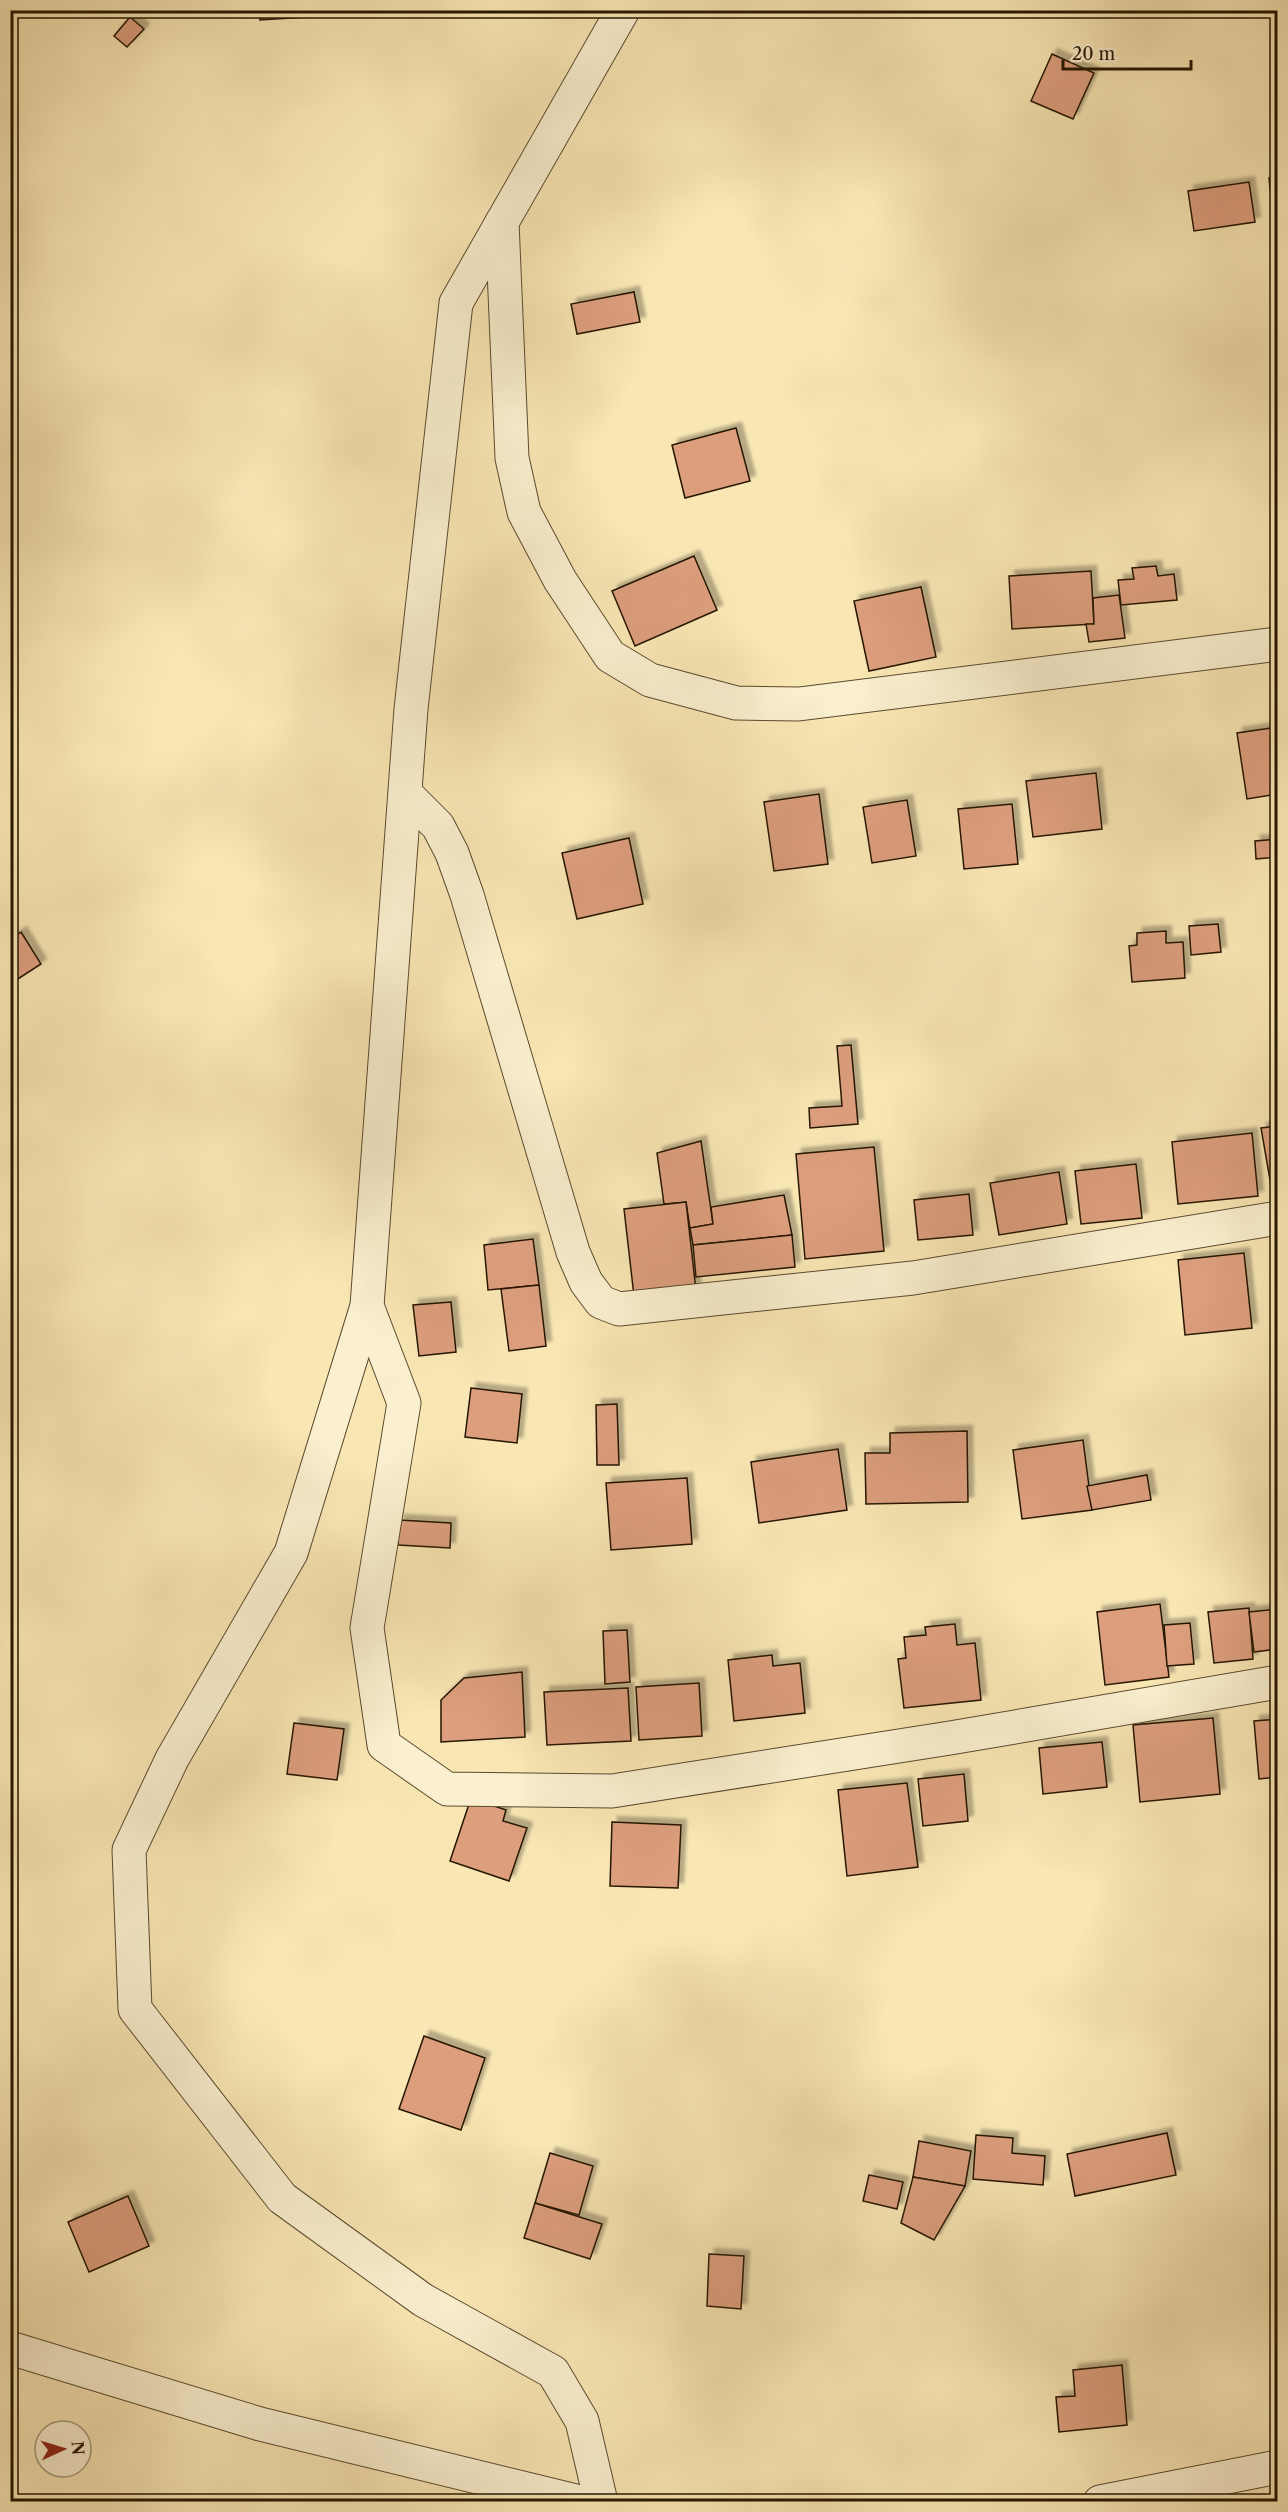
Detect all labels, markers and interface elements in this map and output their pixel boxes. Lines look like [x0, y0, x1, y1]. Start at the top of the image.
scale bar [1063, 33, 1190, 71]
text: 20 m [1072, 43, 1116, 65]
north arrow [33, 2419, 93, 2479]
text: N [68, 2440, 88, 2456]

